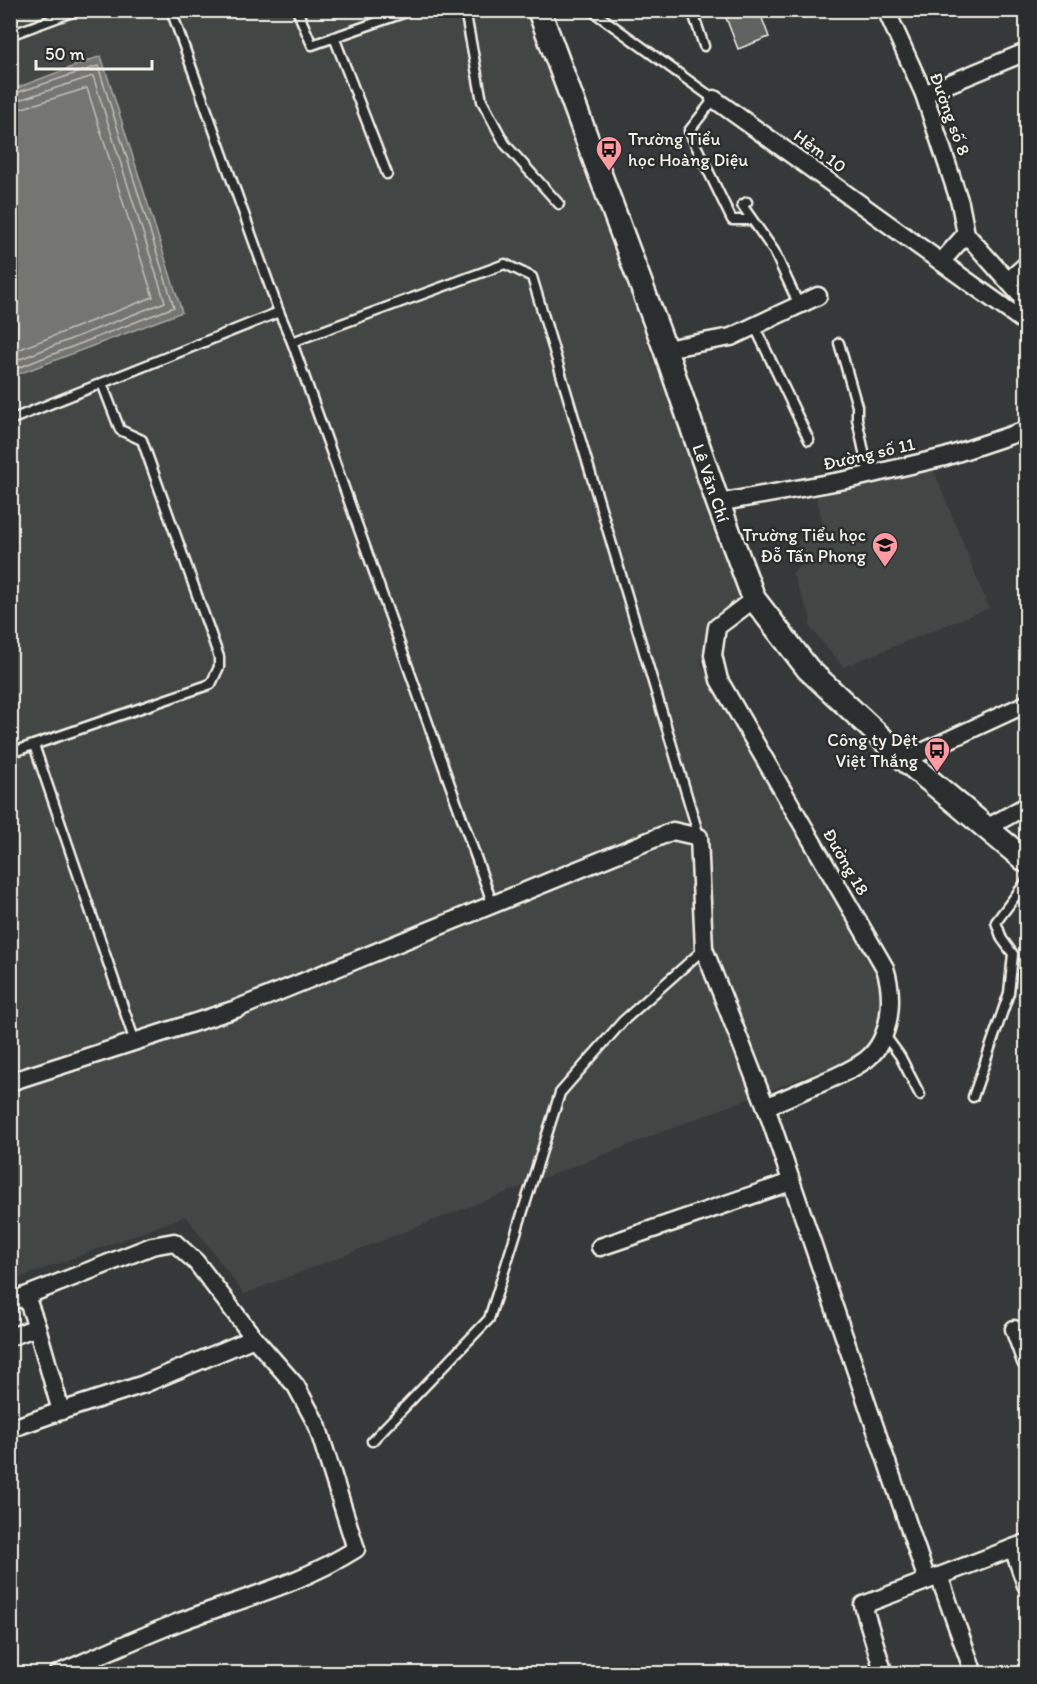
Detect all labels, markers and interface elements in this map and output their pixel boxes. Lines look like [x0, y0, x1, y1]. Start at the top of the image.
scale bar [36, 33, 152, 71]
text: 50 m [45, 43, 85, 65]
street label: Đường số 8 [925, 70, 975, 159]
street label: Hẻm 10 [789, 125, 851, 177]
place label: Trường Tiểu học Hoàng Diệu [628, 128, 748, 171]
bus stop icon: Trường Tiểu học Hoàng Diệu [594, 134, 624, 172]
street label: Đường số 11 [821, 433, 917, 475]
street label: Lê Văn Chí [687, 441, 735, 525]
place label: Trường Tiểu học Đỗ Tấn Phong [742, 524, 867, 567]
school or university icon: Trường Tiểu học Đỗ Tấn Phong [870, 530, 900, 568]
place label: Công ty Dệt Việt Thắng [827, 729, 919, 772]
bus stop icon: Công ty Dệt Việt Thắng [922, 735, 952, 773]
street label: Đường 18 [818, 825, 874, 900]

